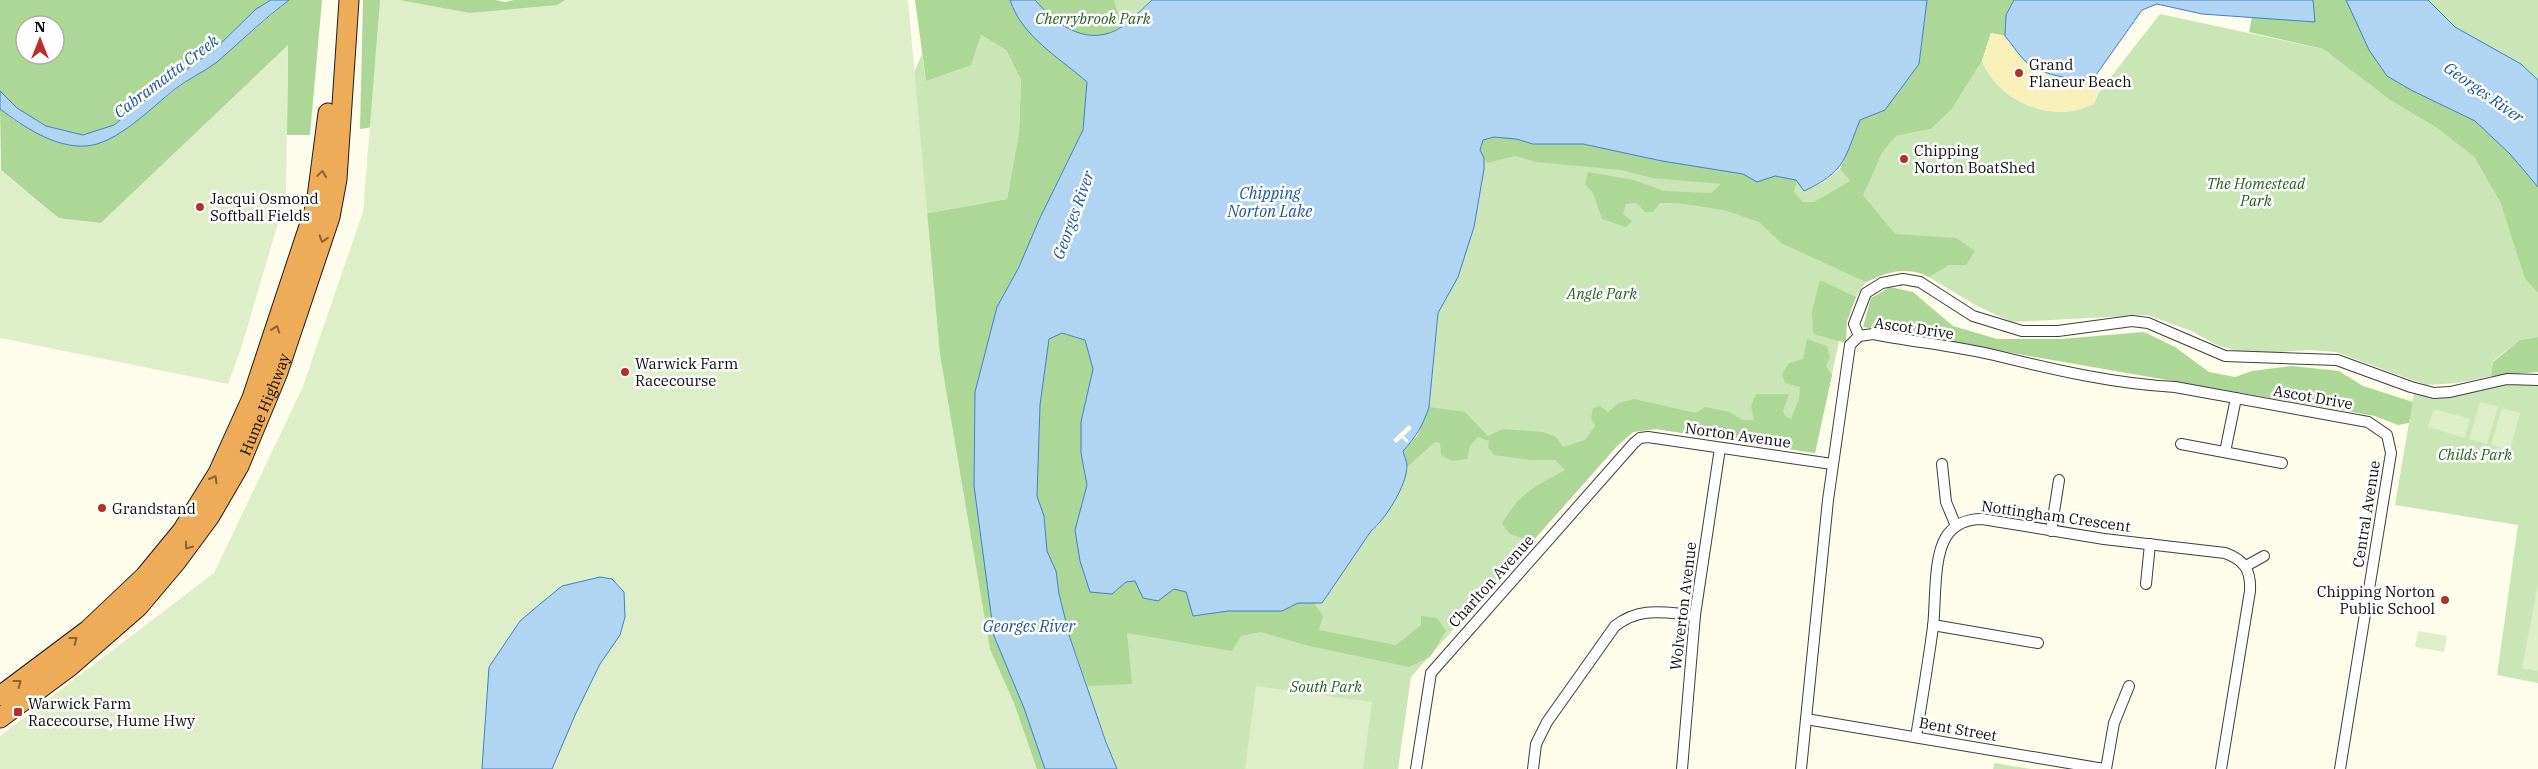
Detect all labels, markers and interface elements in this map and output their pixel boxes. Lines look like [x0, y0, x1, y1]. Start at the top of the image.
park label: Cherrybrook Park [1035, 9, 1151, 28]
north arrow [15, 15, 65, 65]
text: N [34, 18, 46, 36]
water label: Cabramatta Creek [110, 30, 223, 122]
place label: Grand Flaneur Beach [2029, 55, 2132, 91]
water label: Georges River [2440, 57, 2529, 127]
marker: Grand Flaneur Beach [2013, 67, 2025, 79]
place label: Chipping Norton BoatShed [1914, 141, 2035, 177]
marker: Chipping Norton BoatShed [1898, 153, 1910, 165]
water label: Georges River [1048, 167, 1099, 262]
one-way arrow [316, 169, 327, 177]
park label: The Homestead Park [2207, 174, 2306, 210]
water label: Chipping Norton Lake [1227, 183, 1312, 221]
place label: Jacqui Osmond Softball Fields [210, 189, 319, 225]
marker: Jacqui Osmond Softball Fields [194, 201, 206, 213]
one-way arrow [319, 234, 329, 243]
park label: Angle Park [1566, 284, 1637, 303]
street label: Ascot Drive [1873, 313, 1955, 343]
one-way arrow [271, 326, 281, 334]
street label: Hume Highway [235, 351, 293, 458]
place label: Warwick Farm Racecourse [635, 354, 738, 390]
marker: Warwick Farm Racecourse [619, 366, 631, 378]
street label: Ascot Drive [2272, 381, 2354, 413]
street label: Norton Avenue [1684, 418, 1792, 452]
park label: Childs Park [2438, 445, 2512, 464]
street label: Central Avenue [2348, 459, 2384, 569]
one-way arrow [208, 476, 218, 485]
street label: Nottingham Crescent [1980, 496, 2132, 536]
place label: Grandstand [112, 499, 196, 518]
marker: Grandstand [96, 502, 108, 514]
street label: Charlton Avenue [1444, 531, 1538, 631]
one-way arrow [185, 540, 194, 550]
street label: Wolverton Avenue [1666, 541, 1700, 671]
place label: Chipping Norton Public School [2317, 582, 2435, 618]
marker: Chipping Norton Public School [2439, 594, 2451, 606]
water label: Georges River [983, 616, 1076, 636]
one-way arrow [68, 637, 78, 646]
park label: South Park [1289, 677, 1362, 696]
one-way arrow [12, 680, 21, 688]
place label: Warwick Farm Racecourse, Hume Hwy [28, 694, 195, 730]
marker: Warwick Farm Racecourse, Hume Hwy [12, 706, 24, 718]
street label: Bent Street [1918, 713, 1998, 745]

